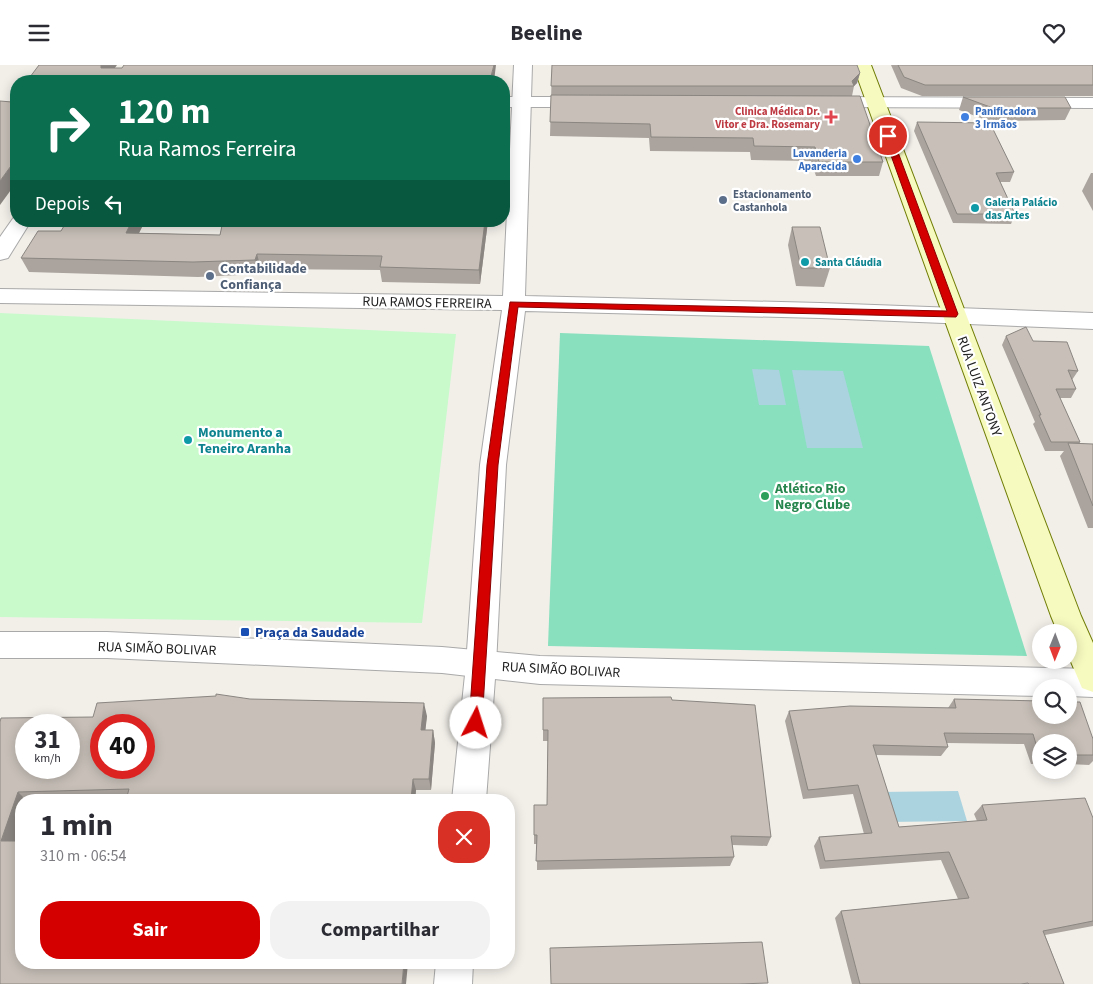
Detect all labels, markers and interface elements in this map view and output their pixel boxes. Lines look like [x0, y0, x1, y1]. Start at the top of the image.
text: Beeline [510, 17, 583, 49]
icon: menu [25, 19, 53, 47]
icon: heart [1040, 19, 1068, 47]
text: 120 m [118, 87, 210, 137]
icon: right [35, 95, 100, 160]
place label: Clinica Médica Dr. Vitor e Dra. Rosemary [714, 104, 820, 132]
place label: Panificadora 3 Irmãos [975, 104, 1036, 132]
marker: Clinica Médica Dr. Vitor e Dra. Rosemary [824, 110, 838, 124]
marker: Panificadora 3 Irmãos [959, 111, 971, 123]
pin [867, 115, 909, 157]
icon: arrive [874, 122, 902, 150]
text: Rua Ramos Ferreira [118, 133, 296, 165]
place label: Lavanderia Aparecida [793, 146, 847, 174]
marker: Lavanderia Aparecida [851, 153, 863, 165]
place label: Estacionamento Castanhola [733, 187, 811, 215]
icon: left [100, 190, 128, 218]
text: Depois [35, 191, 90, 218]
marker: Estacionamento Castanhola [717, 194, 729, 206]
place label: Galeria Palácio das Artes [985, 195, 1057, 223]
marker: Galeria Palácio das Artes [969, 202, 981, 214]
place label: Santa Cláudia [815, 255, 882, 270]
marker: Santa Cláudia [799, 256, 811, 268]
place label: Contabilidade Confiança [220, 259, 307, 295]
marker: Contabilidade Confiança [204, 270, 216, 282]
street label: RUA RAMOS FERREIRA [362, 292, 492, 314]
street label: RUA LUIZ ANTONY [952, 333, 1007, 440]
place label: Monumento a Teneiro Aranha [198, 423, 291, 459]
marker: Monumento a Teneiro Aranha [182, 434, 194, 446]
place label: Atlético Rio Negro Clube [774, 479, 850, 515]
marker: Atlético Rio Negro Clube [759, 490, 771, 502]
place label: Praça da Saudade [255, 623, 364, 643]
north arrow [1032, 624, 1078, 669]
map controls [1032, 624, 1077, 779]
marker: Praça da Saudade [239, 626, 251, 638]
street label: RUA SIMÃO BOLIVAR [97, 637, 217, 661]
street label: RUA SIMÃO BOLIVAR [501, 657, 621, 683]
button: search [1032, 679, 1077, 724]
position arrow [449, 696, 501, 748]
speed limit sign: 40 [90, 714, 155, 779]
text: 31 [34, 722, 61, 758]
button: layers [1032, 734, 1077, 779]
text: km/h [34, 750, 61, 767]
text: 1 min [40, 804, 113, 847]
button: close [438, 811, 490, 863]
text: 310 m · 06:54 [40, 845, 127, 867]
button: Sair [40, 901, 260, 959]
button: Compartilhar [270, 901, 490, 959]

